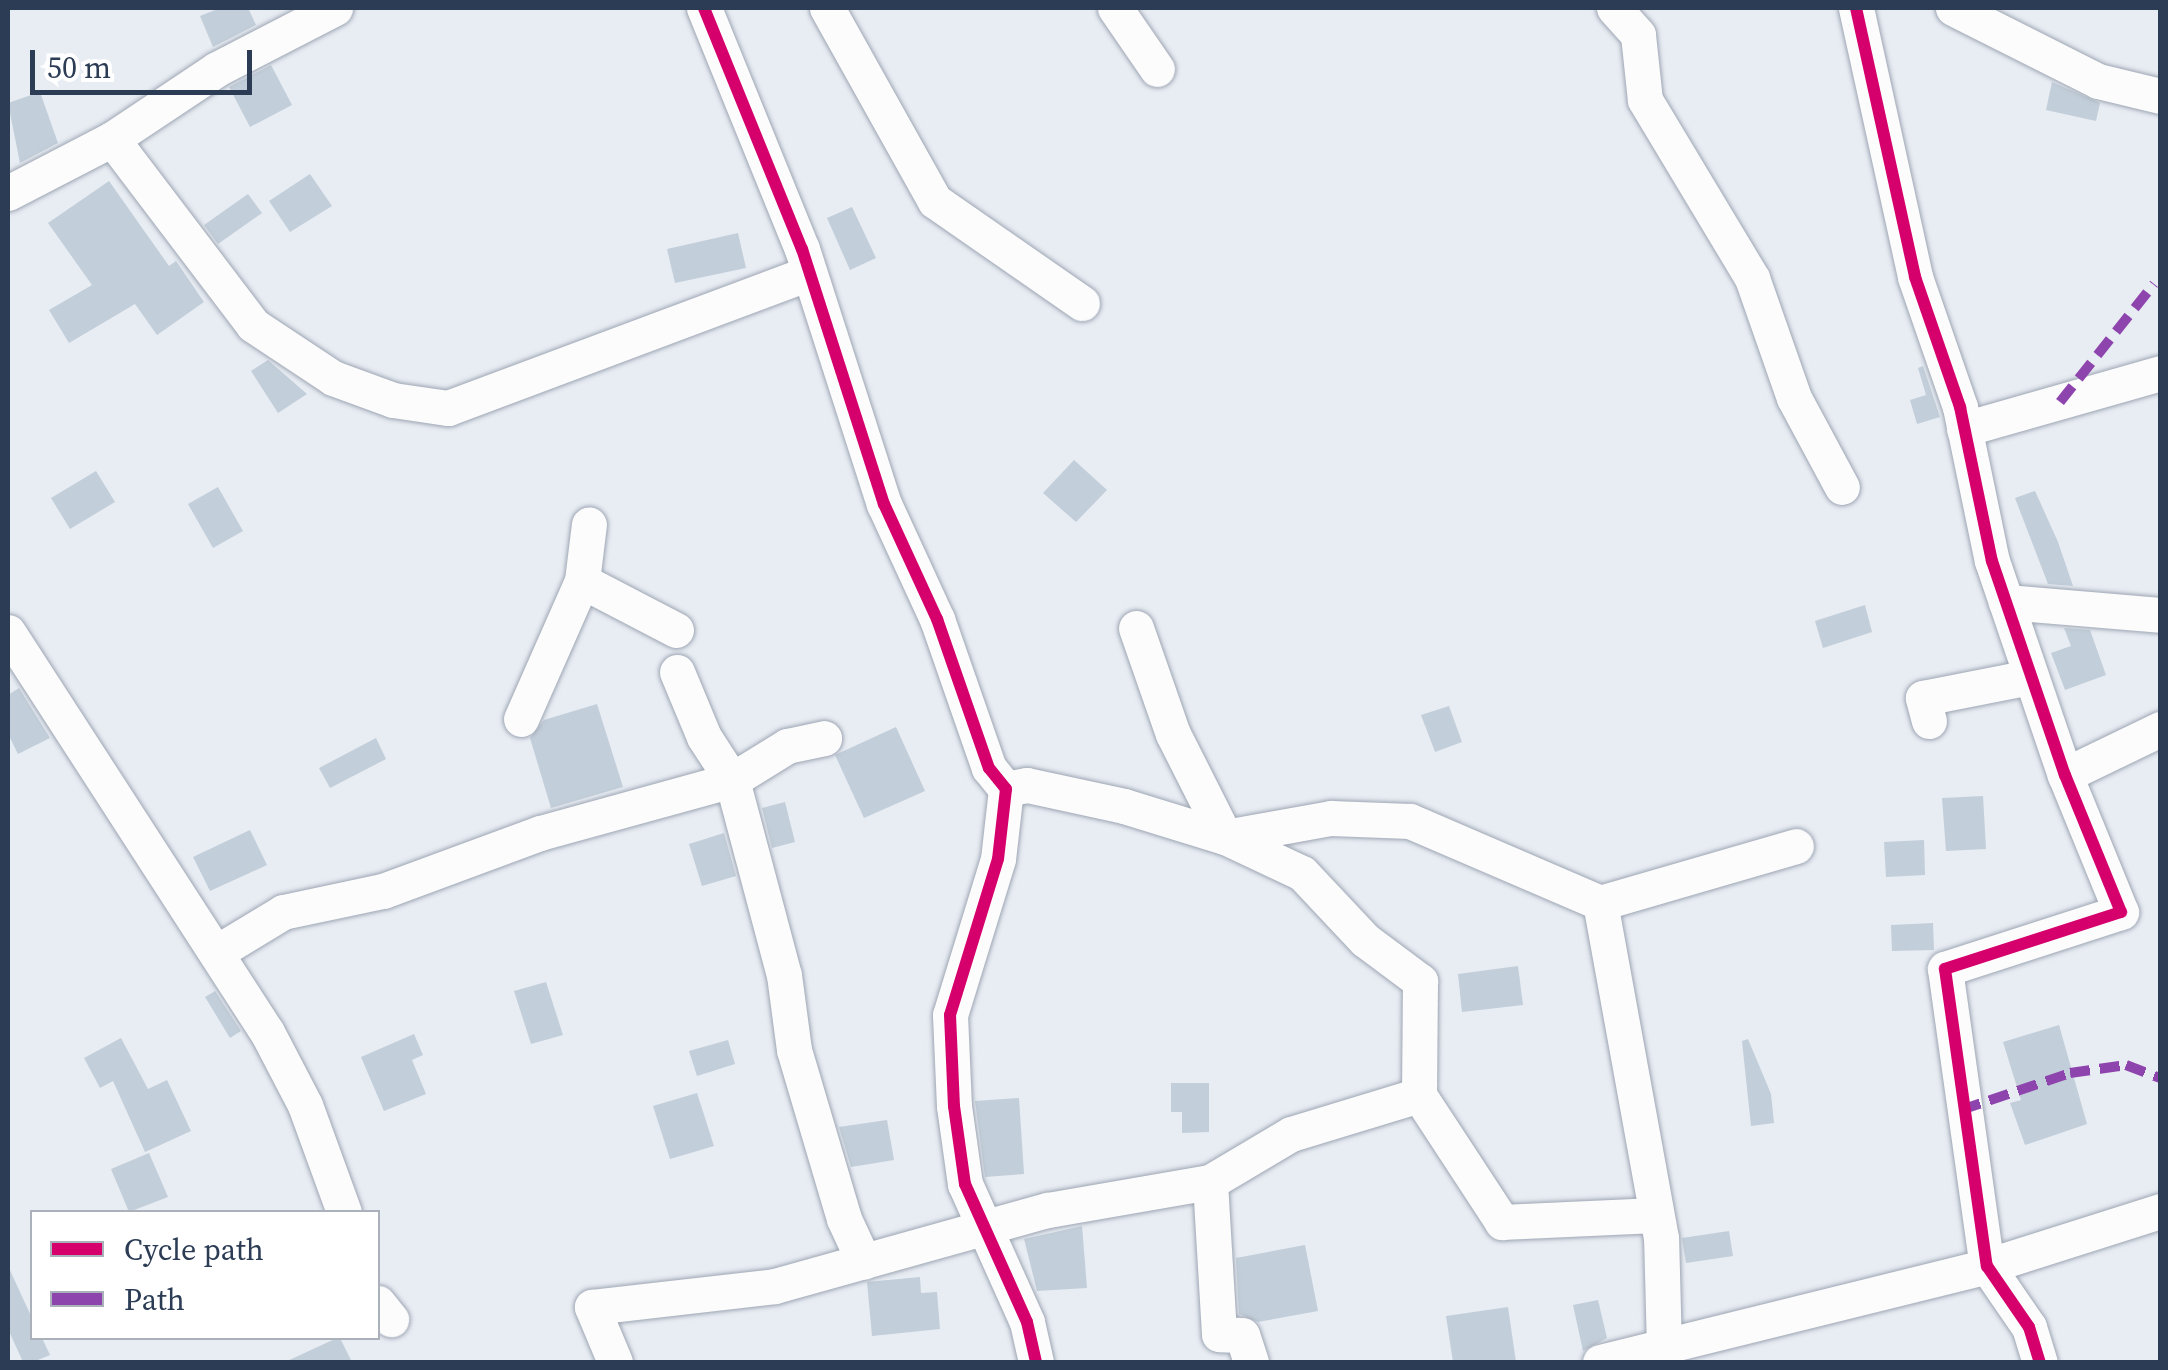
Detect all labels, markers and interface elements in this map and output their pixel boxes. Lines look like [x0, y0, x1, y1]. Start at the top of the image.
scale bar [35, 30, 258, 92]
text: 50 m [47, 47, 111, 88]
legend [30, 1210, 380, 1340]
text: Cycle path [124, 1229, 264, 1270]
text: Path [124, 1279, 185, 1320]

